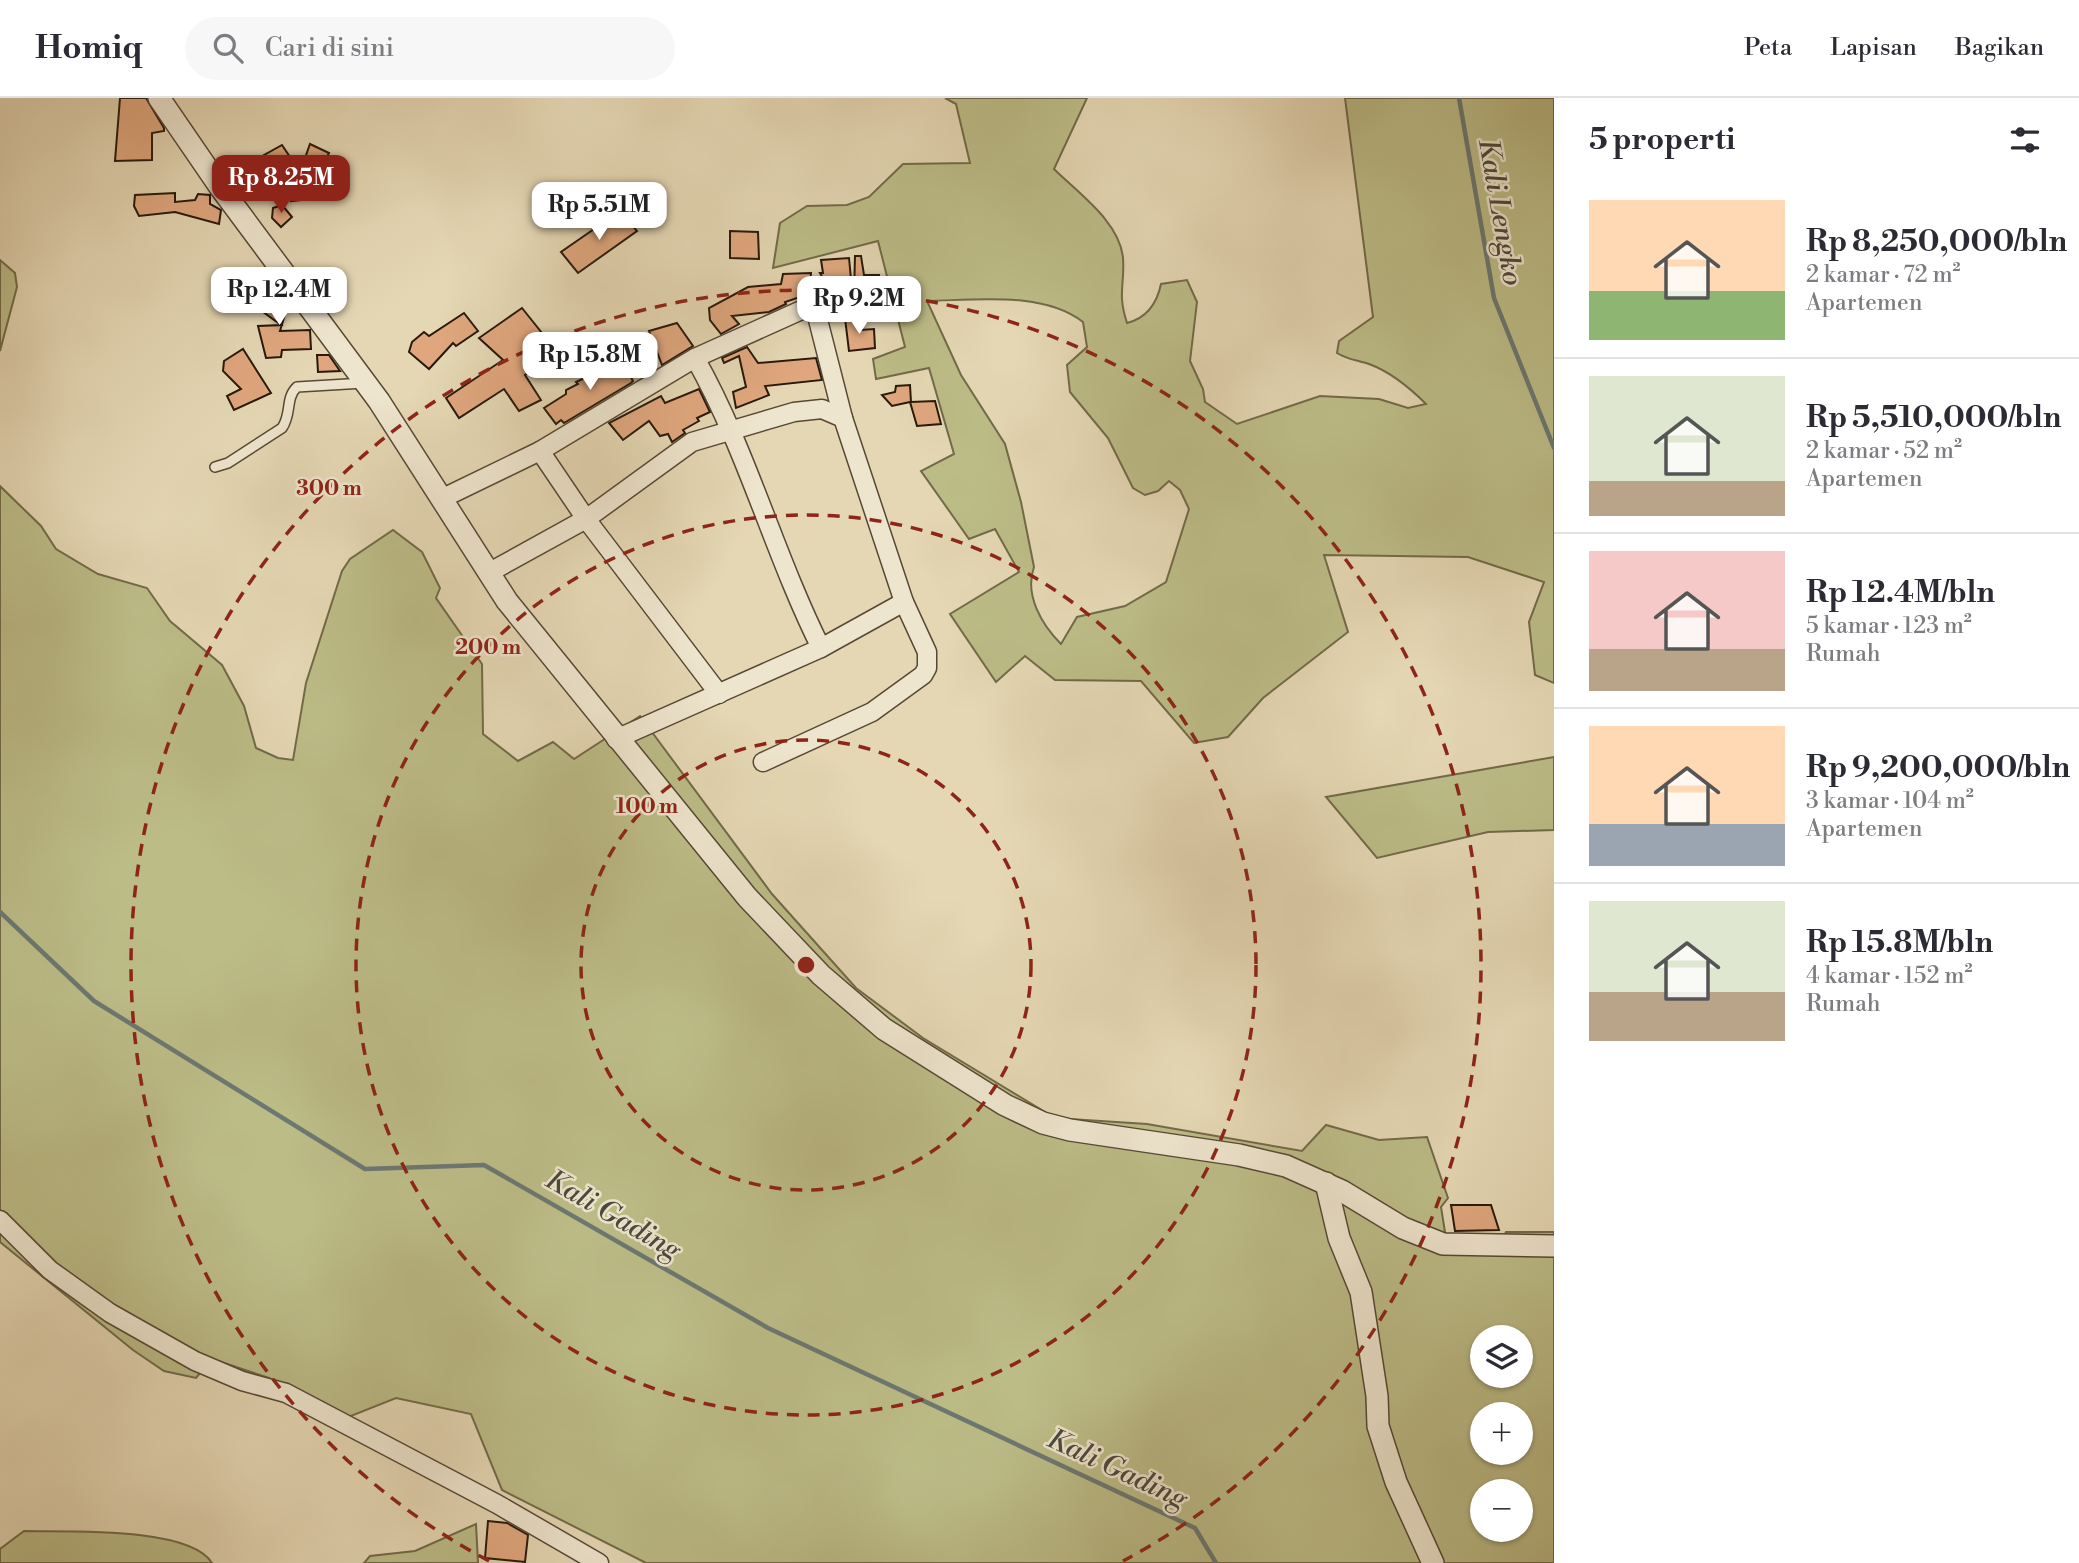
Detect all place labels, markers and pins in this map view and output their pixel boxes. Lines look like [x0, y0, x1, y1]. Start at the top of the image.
pin: Rp 8.25M [209, 156, 353, 215]
pin: Rp 5.51M [527, 183, 671, 242]
pin: Rp 12.4M [207, 268, 351, 327]
pin: Rp 9.2M [794, 276, 924, 336]
pin: Rp 15.8M [518, 332, 662, 392]
centre of rings [794, 953, 818, 977]

